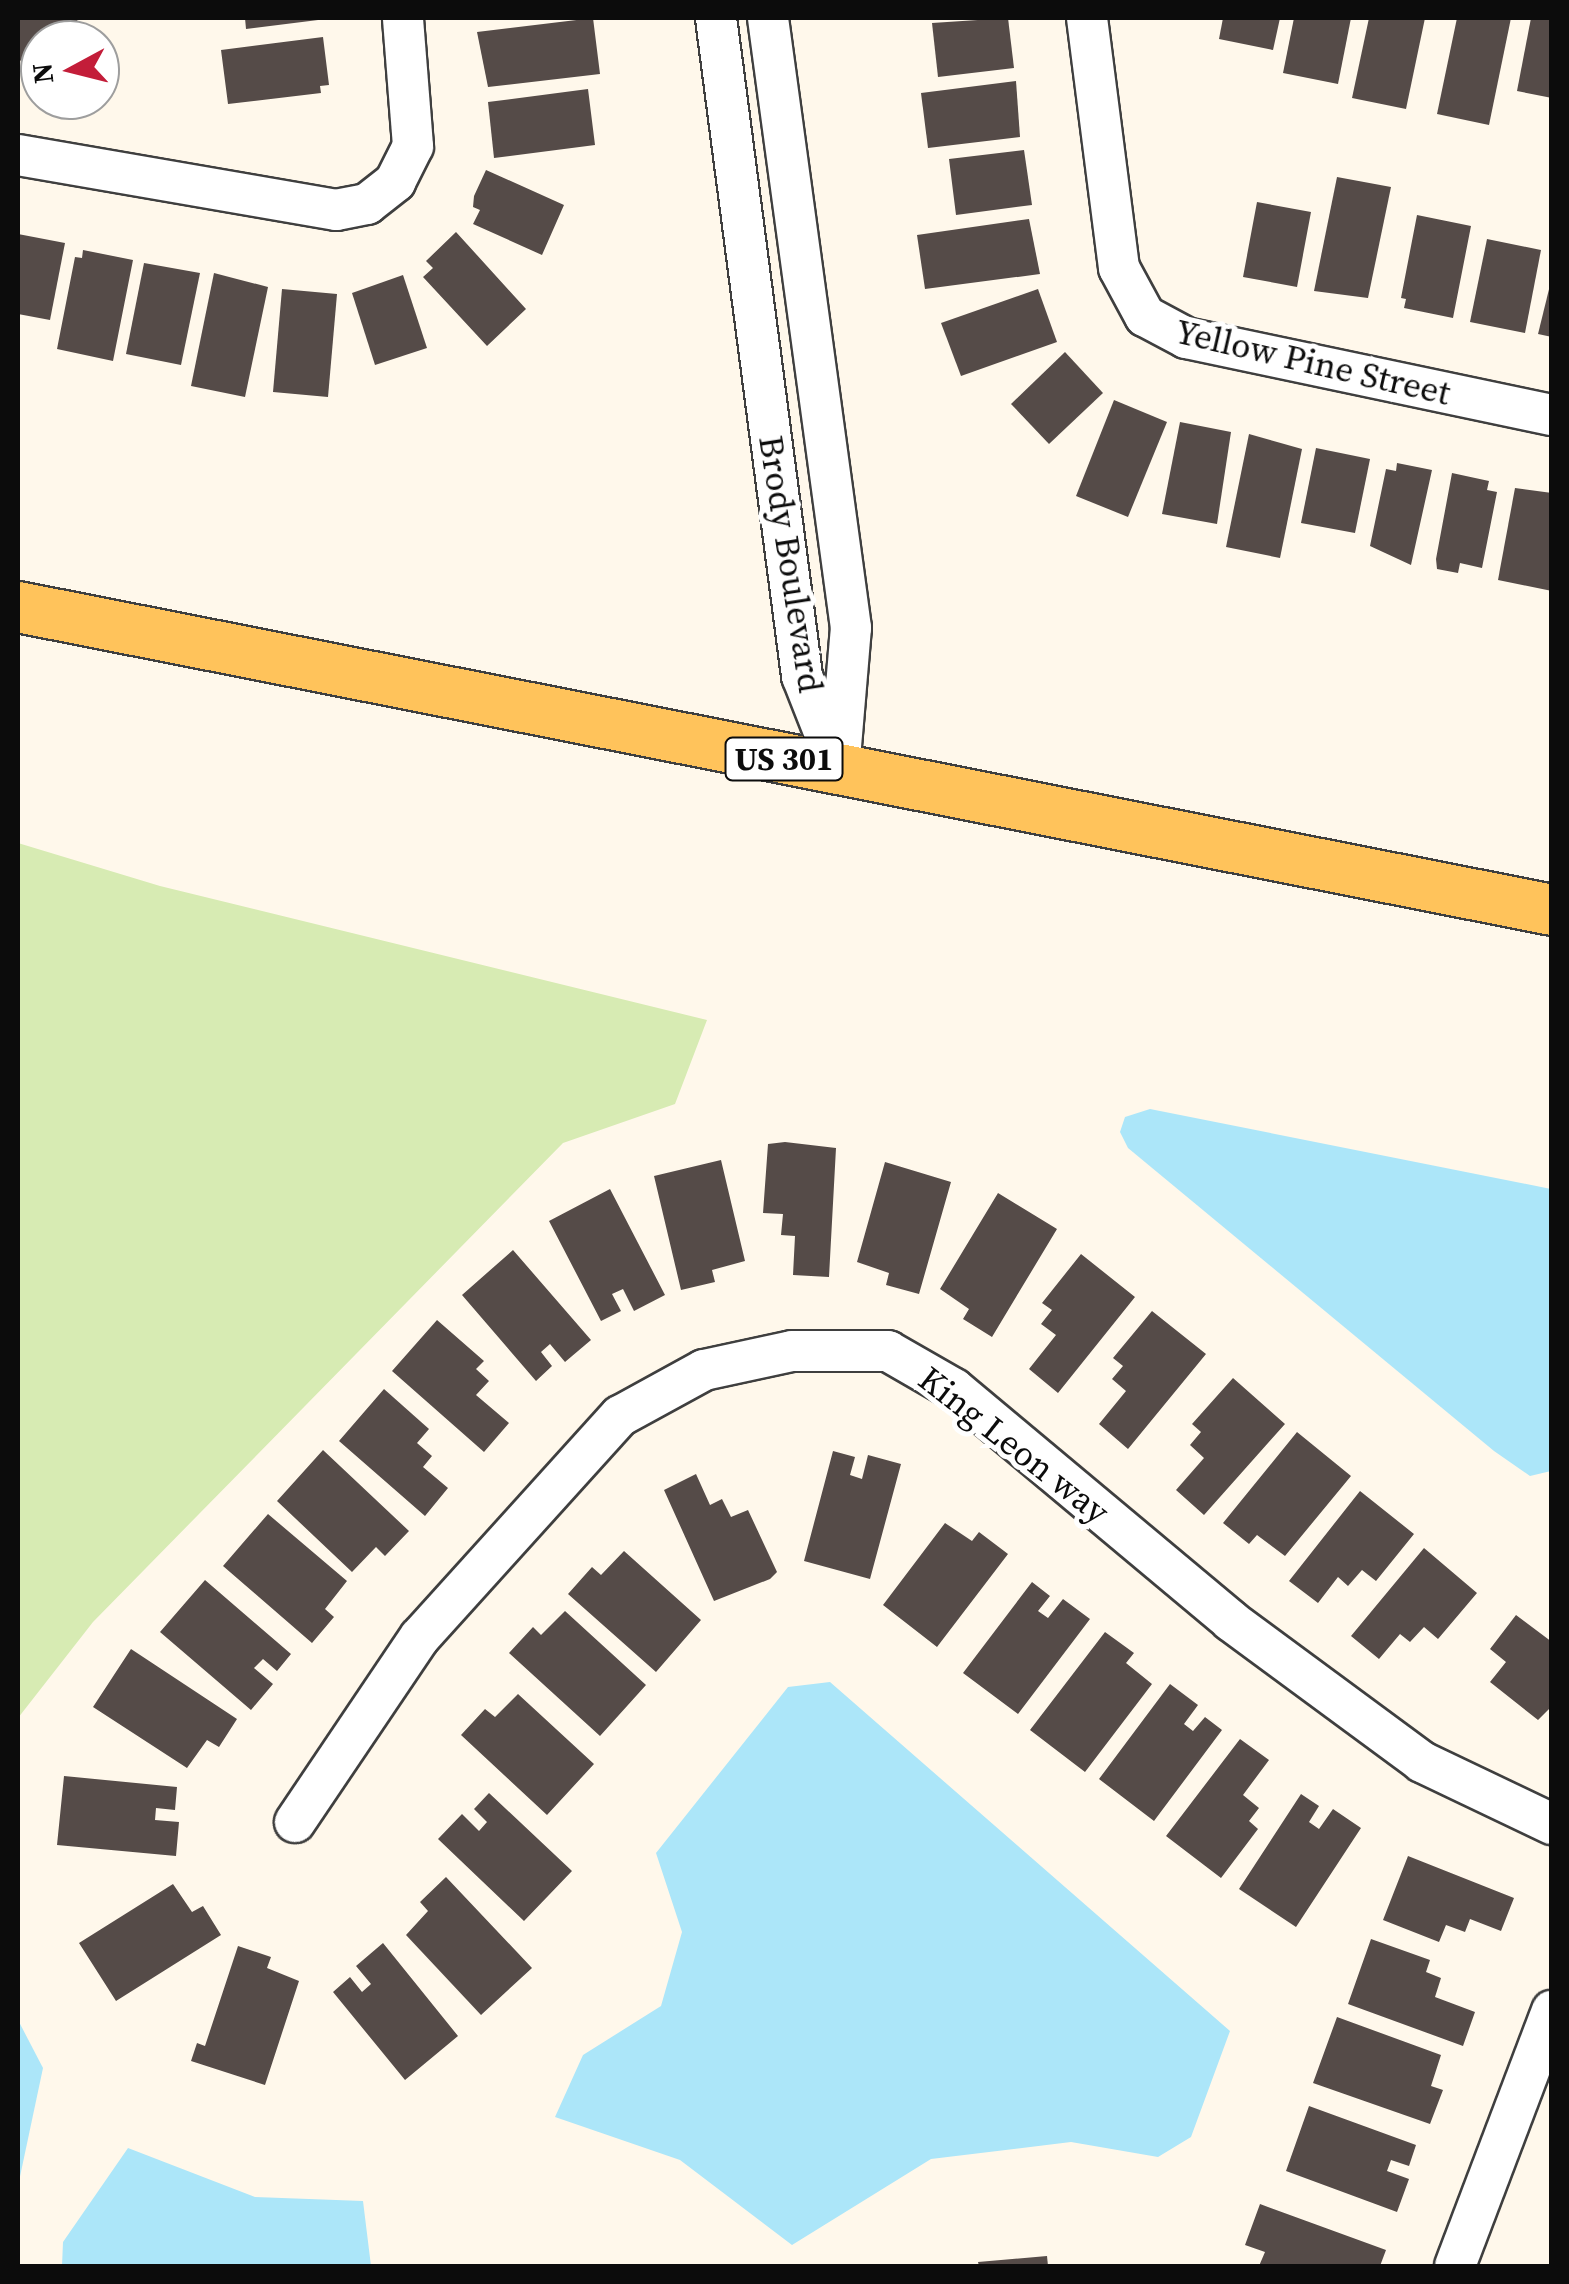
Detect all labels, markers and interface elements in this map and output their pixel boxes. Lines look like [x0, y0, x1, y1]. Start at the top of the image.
north arrow [20, 20, 120, 120]
text: N [22, 61, 62, 86]
street label: Yellow Pine Street [1172, 310, 1454, 414]
street label: Brody Boulevard [750, 433, 832, 695]
road number: US 301 [724, 732, 844, 786]
street label: King Leon way [910, 1358, 1118, 1532]

